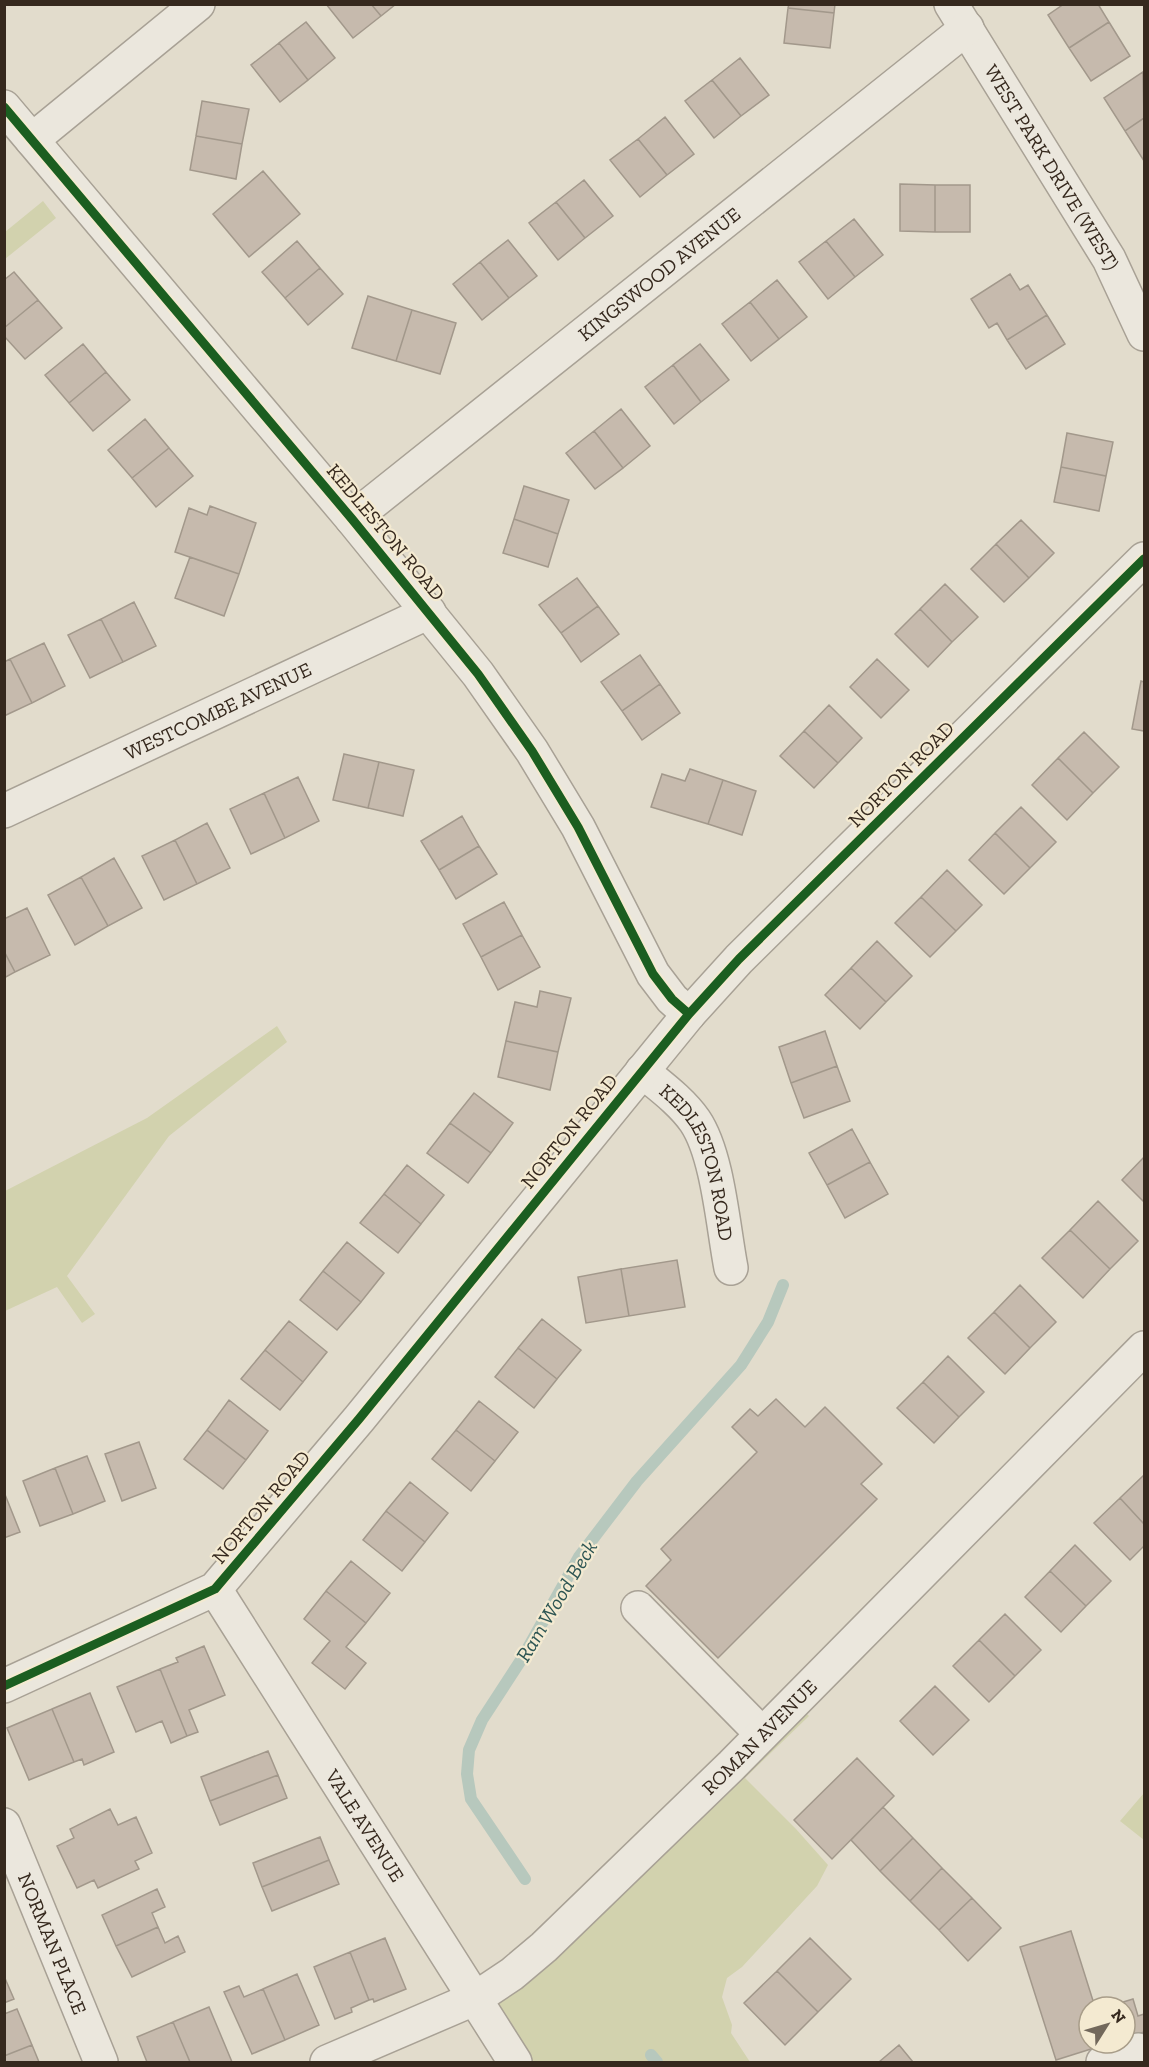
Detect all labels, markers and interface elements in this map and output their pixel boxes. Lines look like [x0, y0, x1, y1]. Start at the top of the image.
street label: WEST PARK DRIVE (WEST) [979, 60, 1124, 274]
street label: KINGSWOOD AVENUE [573, 202, 745, 346]
street label: KEDLESTON ROAD [322, 459, 450, 605]
street label: WESTCOMBE AVENUE [121, 657, 315, 765]
street label: NORTON ROAD [843, 716, 959, 832]
street label: NORTON ROAD [516, 1069, 622, 1193]
street label: KEDLESTON ROAD [655, 1079, 738, 1242]
street label: NORTON ROAD [207, 1446, 315, 1568]
water label: Ram Wood Beck [510, 1536, 602, 1666]
street label: ROMAN AVENUE [697, 1674, 822, 1800]
street label: VALE AVENUE [320, 1764, 409, 1886]
street label: NORMAN PLACE [13, 1869, 92, 2018]
north arrow [1077, 1995, 1137, 2055]
text: N [1107, 2006, 1130, 2027]

